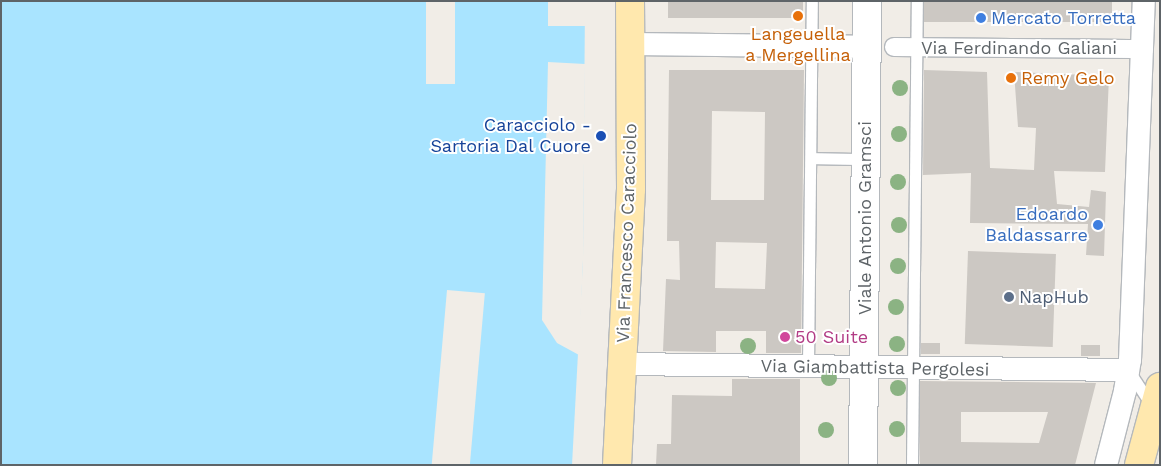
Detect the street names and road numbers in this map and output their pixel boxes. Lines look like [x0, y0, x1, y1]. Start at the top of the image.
street label: Via Ferdinando Galiani [921, 37, 1117, 59]
street label: Viale Antonio Gramsci [854, 121, 876, 315]
street label: Via Francesco Caracciolo [612, 123, 642, 343]
street label: Via Giambattista Pergolesi [760, 355, 990, 381]

